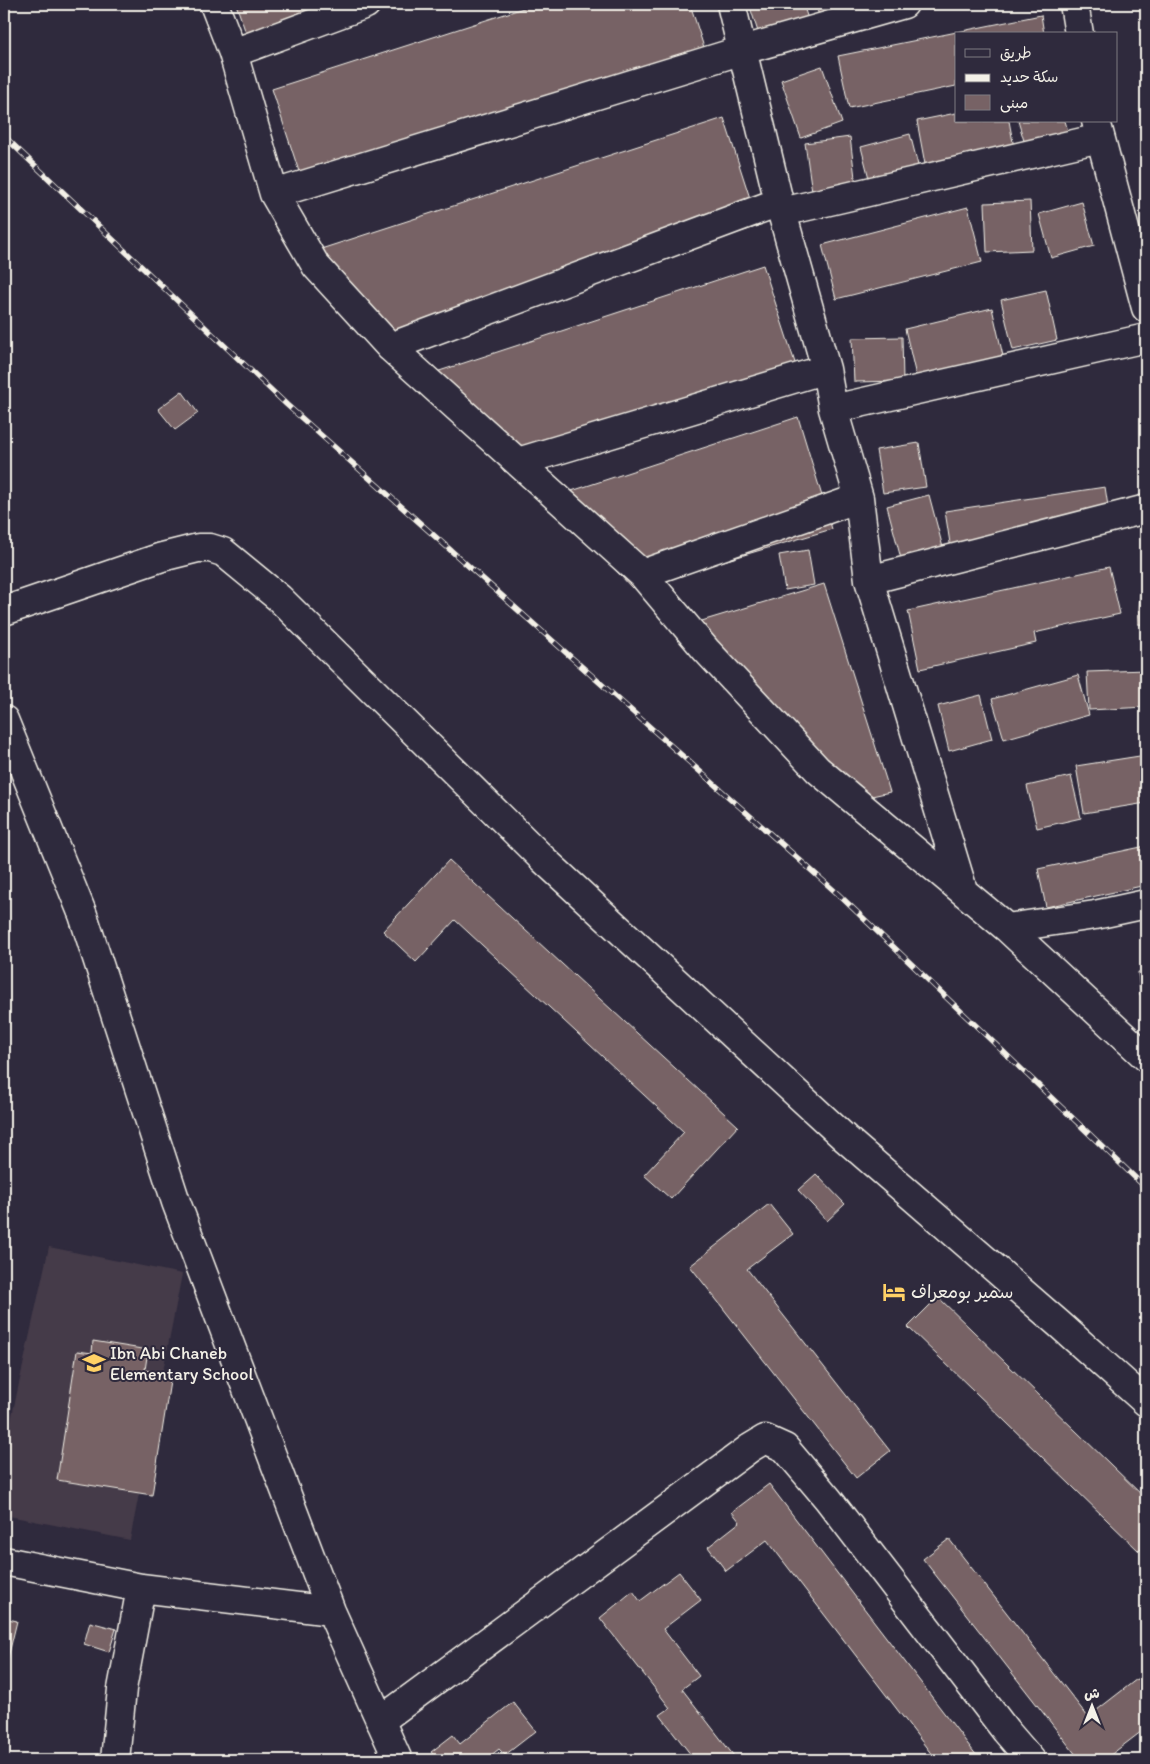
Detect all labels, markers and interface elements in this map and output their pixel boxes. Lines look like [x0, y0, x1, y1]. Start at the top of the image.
legend [955, 32, 1118, 122]
text: طريق [1000, 44, 1032, 62]
text: سكة حديد [1000, 68, 1058, 86]
text: مبنى [1000, 94, 1028, 113]
hotel icon: سمير بومعراف [881, 1279, 907, 1305]
place label: سمير بومعراف [911, 1281, 1013, 1304]
place label: Ibn Abi Chaneb Elementary School [110, 1342, 254, 1385]
school or university icon: Ibn Abi Chaneb Elementary School [81, 1350, 107, 1376]
north arrow [1068, 1682, 1118, 1732]
text: ش [1084, 1685, 1100, 1702]

